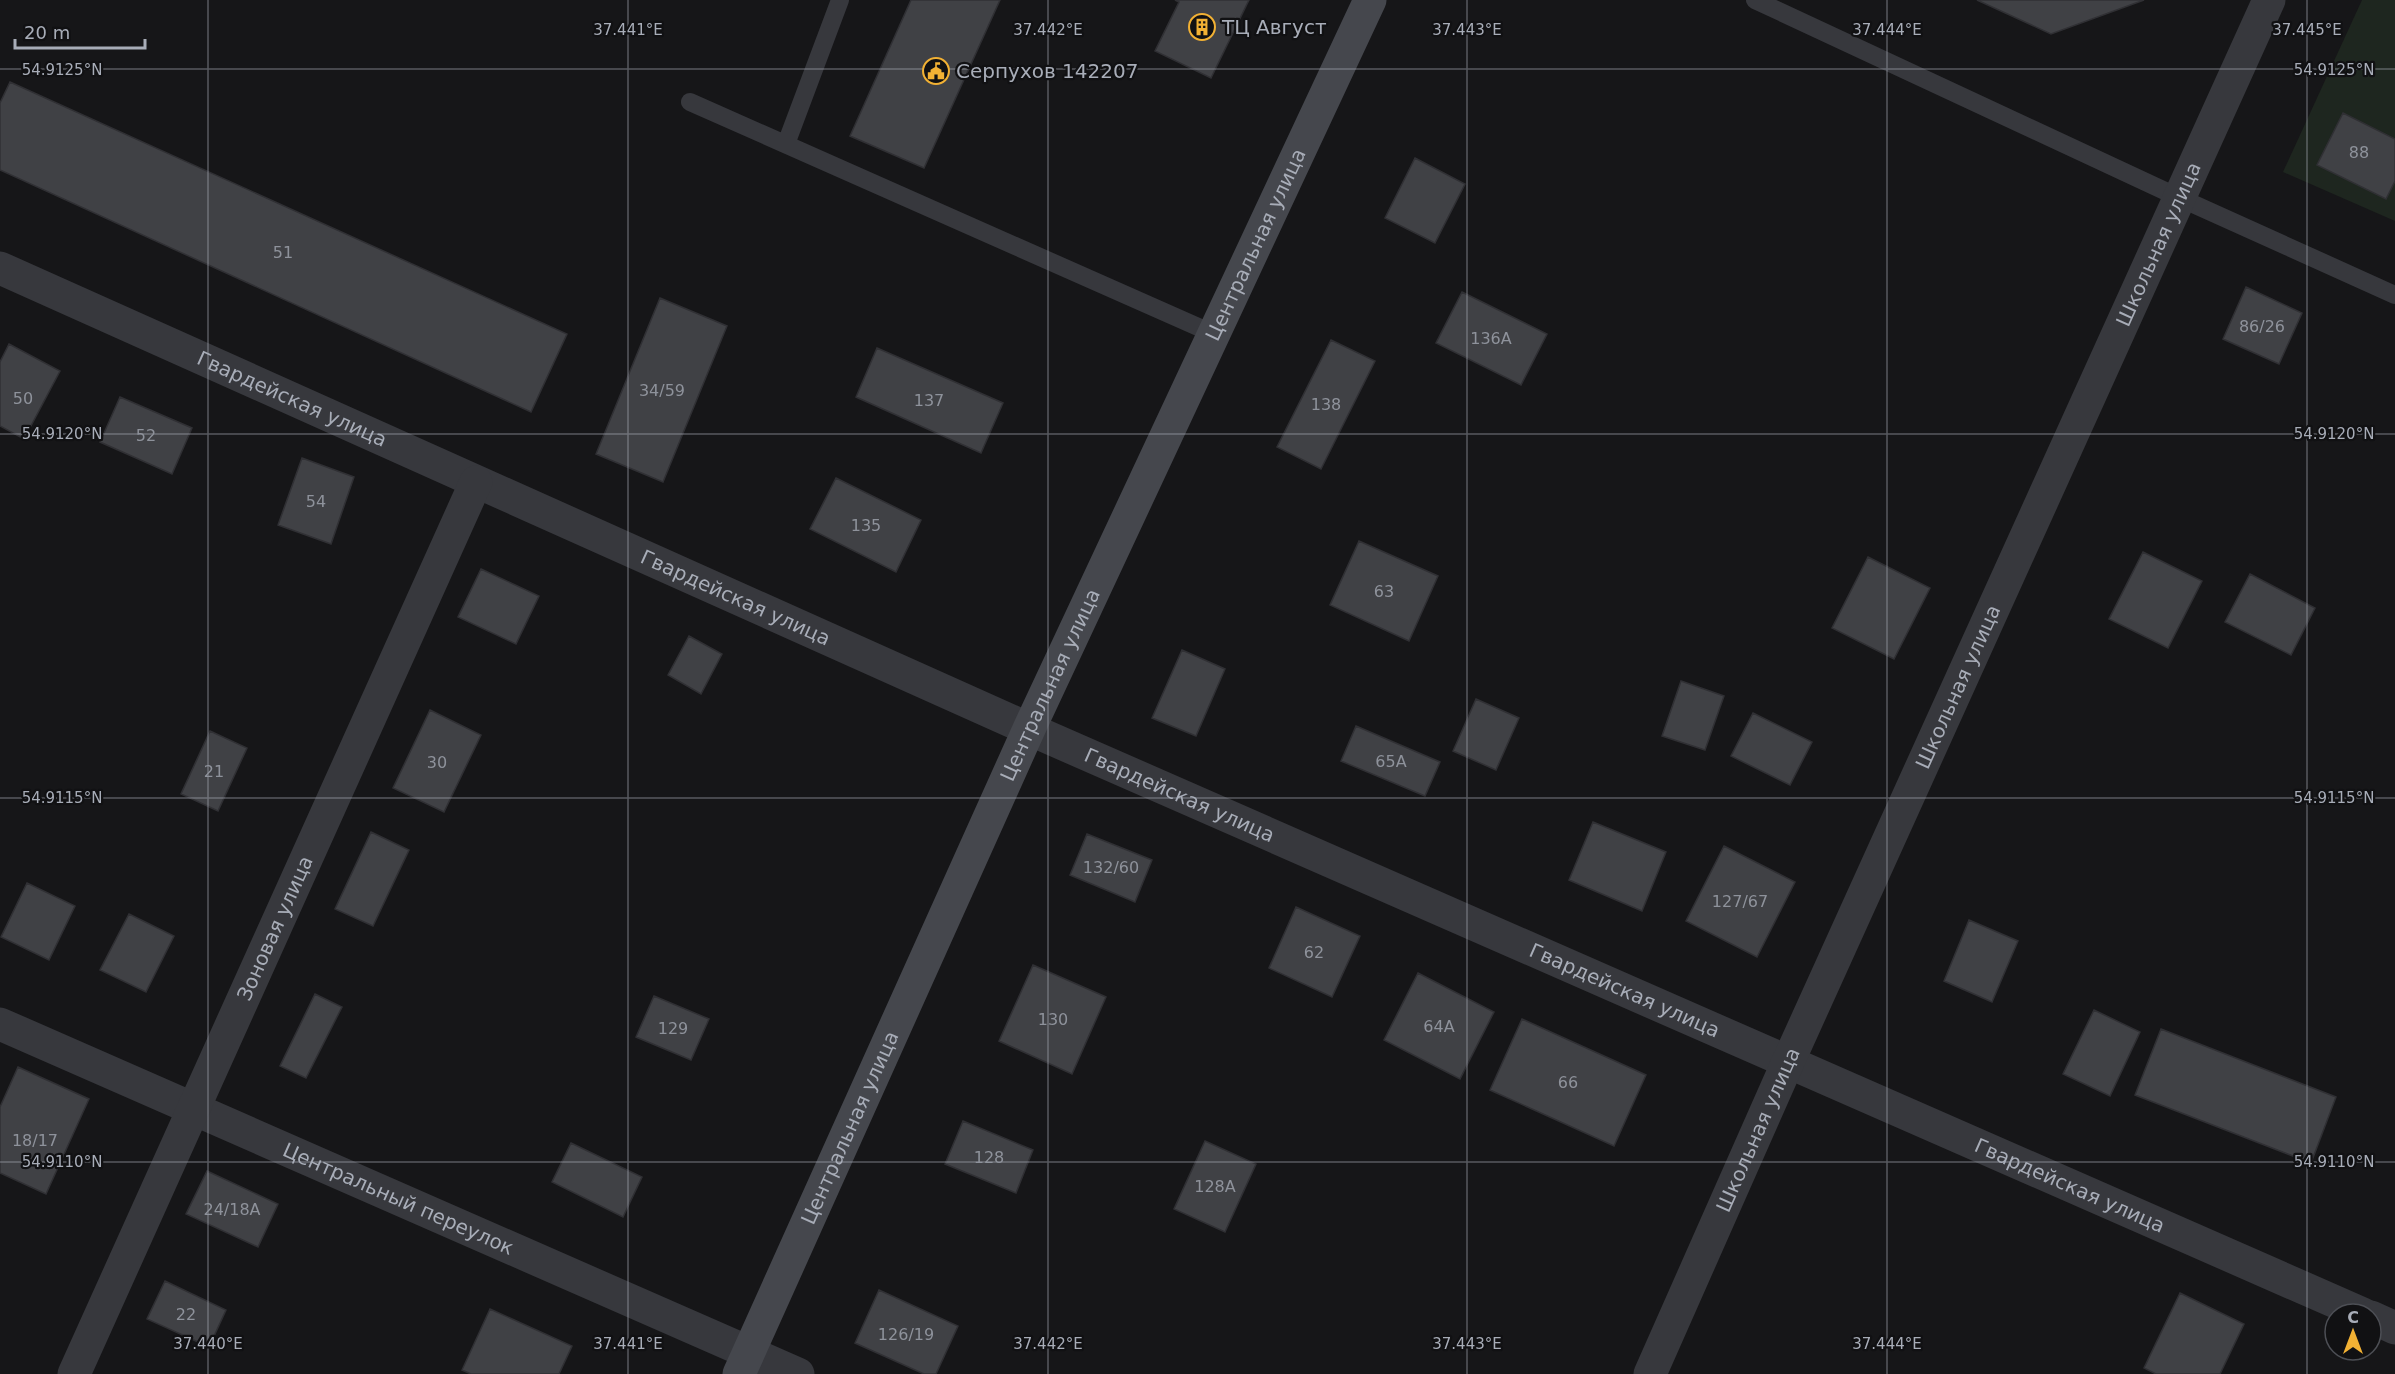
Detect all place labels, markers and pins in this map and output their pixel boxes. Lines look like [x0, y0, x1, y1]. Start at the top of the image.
building icon: ТЦ Август [1187, 12, 1217, 42]
place label: ТЦ Август [1221, 15, 1327, 39]
public building icon: Серпухов 142207 [921, 56, 951, 86]
place label: Серпухов 142207 [956, 59, 1138, 83]

